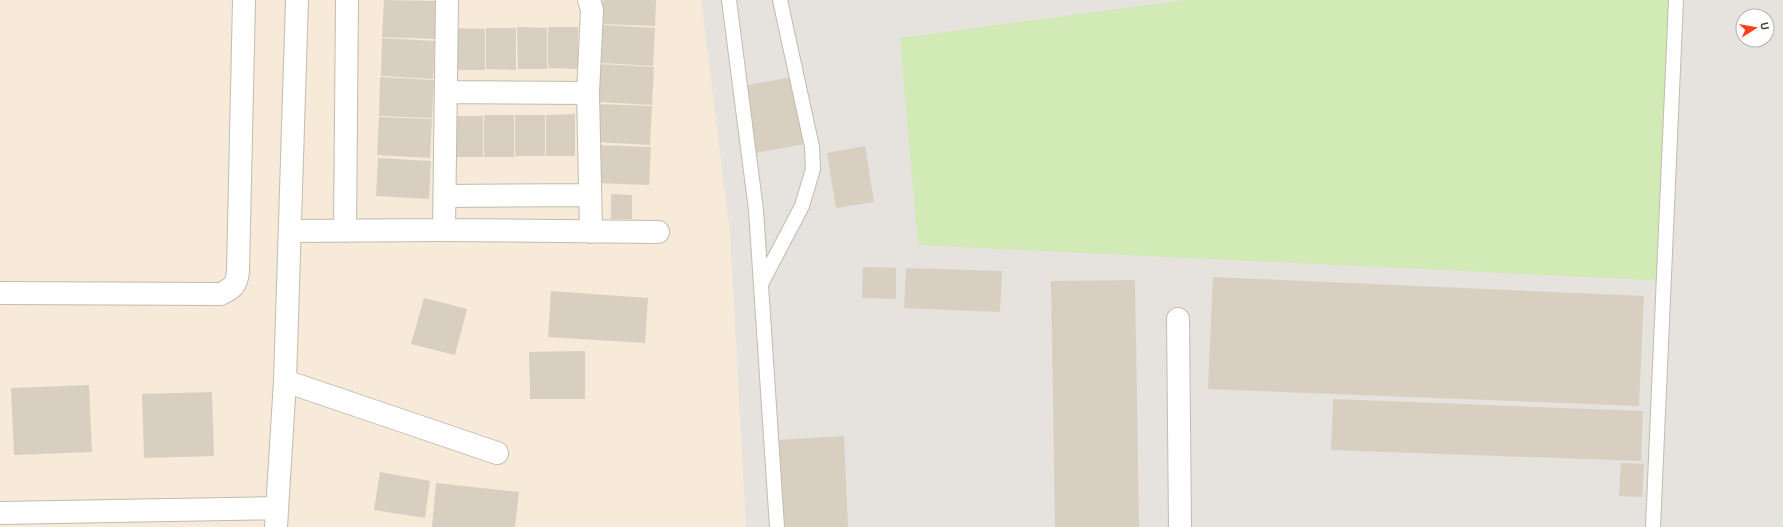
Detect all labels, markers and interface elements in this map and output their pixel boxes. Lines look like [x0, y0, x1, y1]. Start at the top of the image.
north arrow [1735, 8, 1775, 48]
text: U [1758, 21, 1771, 31]

